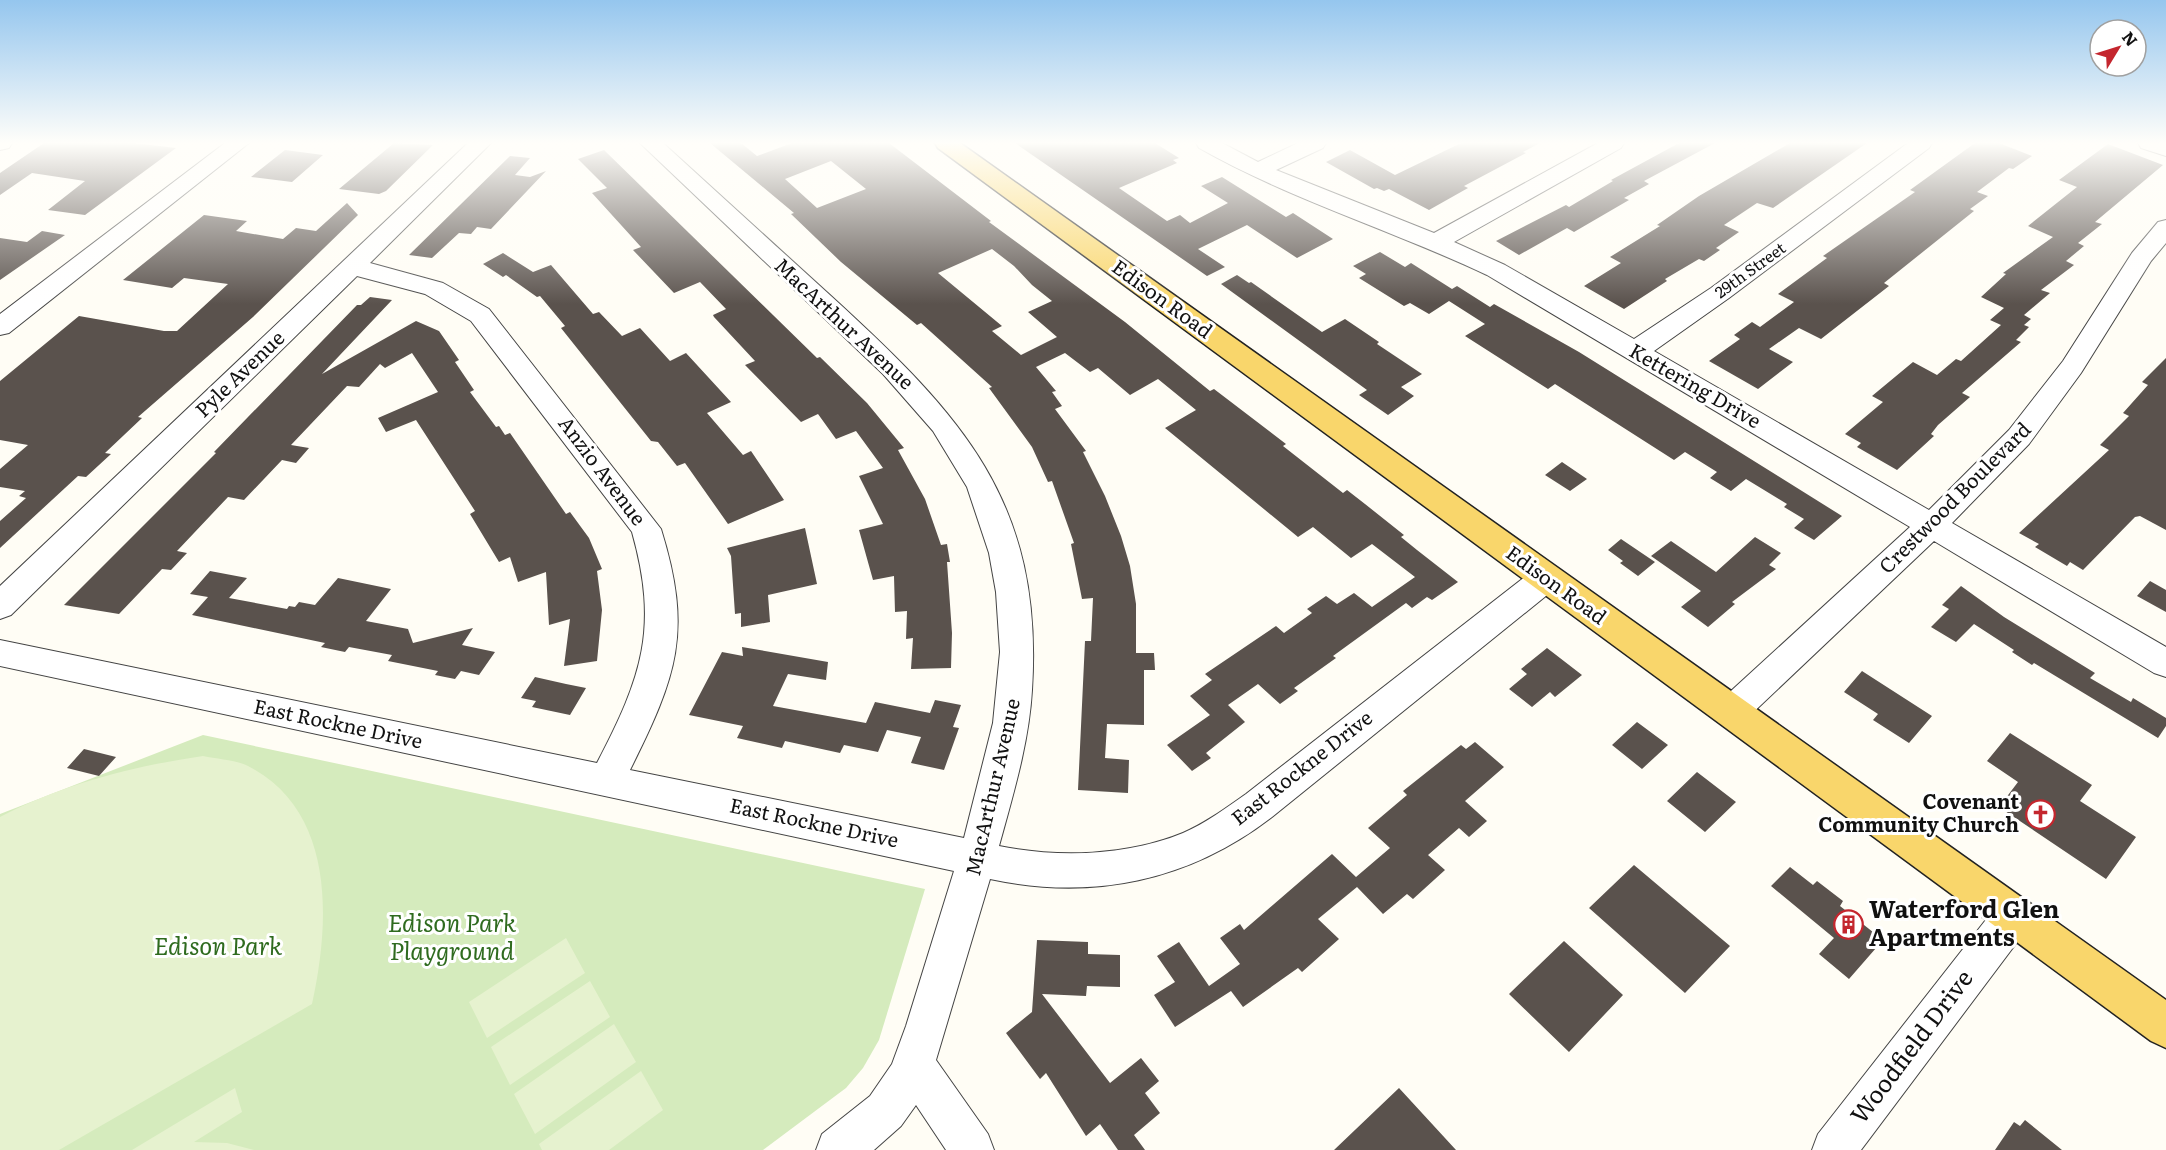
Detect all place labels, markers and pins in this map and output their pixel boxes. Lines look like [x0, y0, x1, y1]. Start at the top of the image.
place label: Covenant Community Church [1818, 785, 2019, 838]
church icon: Covenant Community Church [2024, 798, 2056, 830]
place label: Waterford Glen Apartments [1869, 890, 2060, 953]
building icon: Waterford Glen Apartments [1832, 908, 1864, 940]

